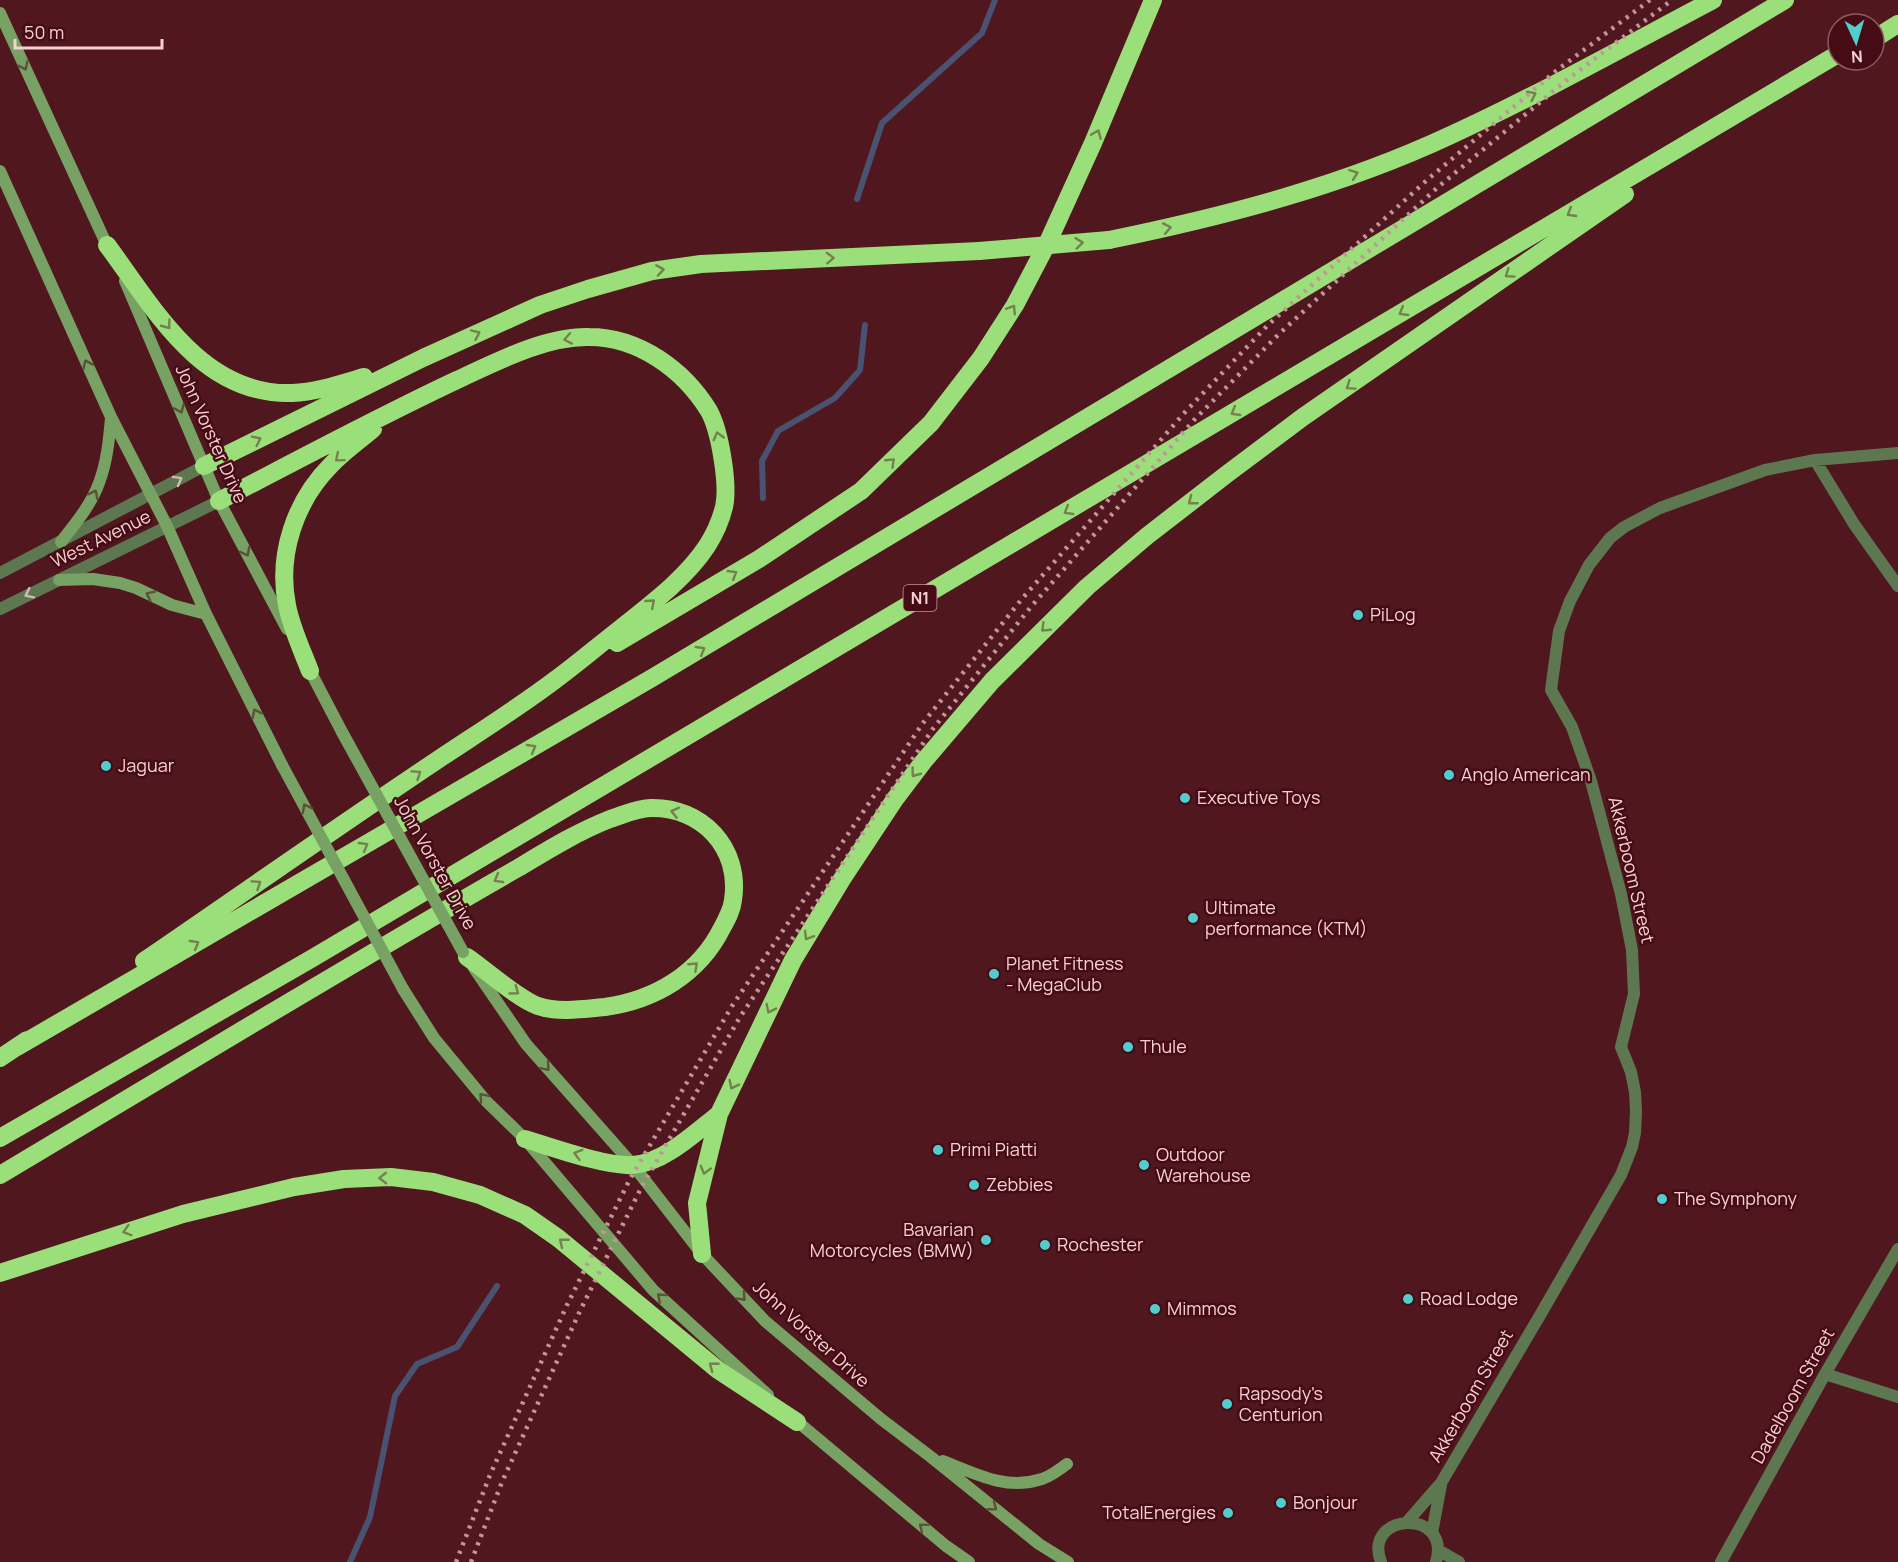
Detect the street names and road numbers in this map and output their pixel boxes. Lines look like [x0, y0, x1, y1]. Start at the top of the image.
street label: John Vorster Drive [171, 360, 253, 507]
street label: West Avenue [47, 504, 154, 573]
road number: N1 [904, 585, 936, 611]
street label: John Vorster Drive [389, 791, 483, 934]
street label: Akkerboom Street [1603, 794, 1661, 945]
street label: John Vorster Drive [748, 1274, 875, 1392]
street label: Dadelboom Street [1745, 1324, 1839, 1467]
street label: Akkerboom Street [1422, 1325, 1518, 1466]

